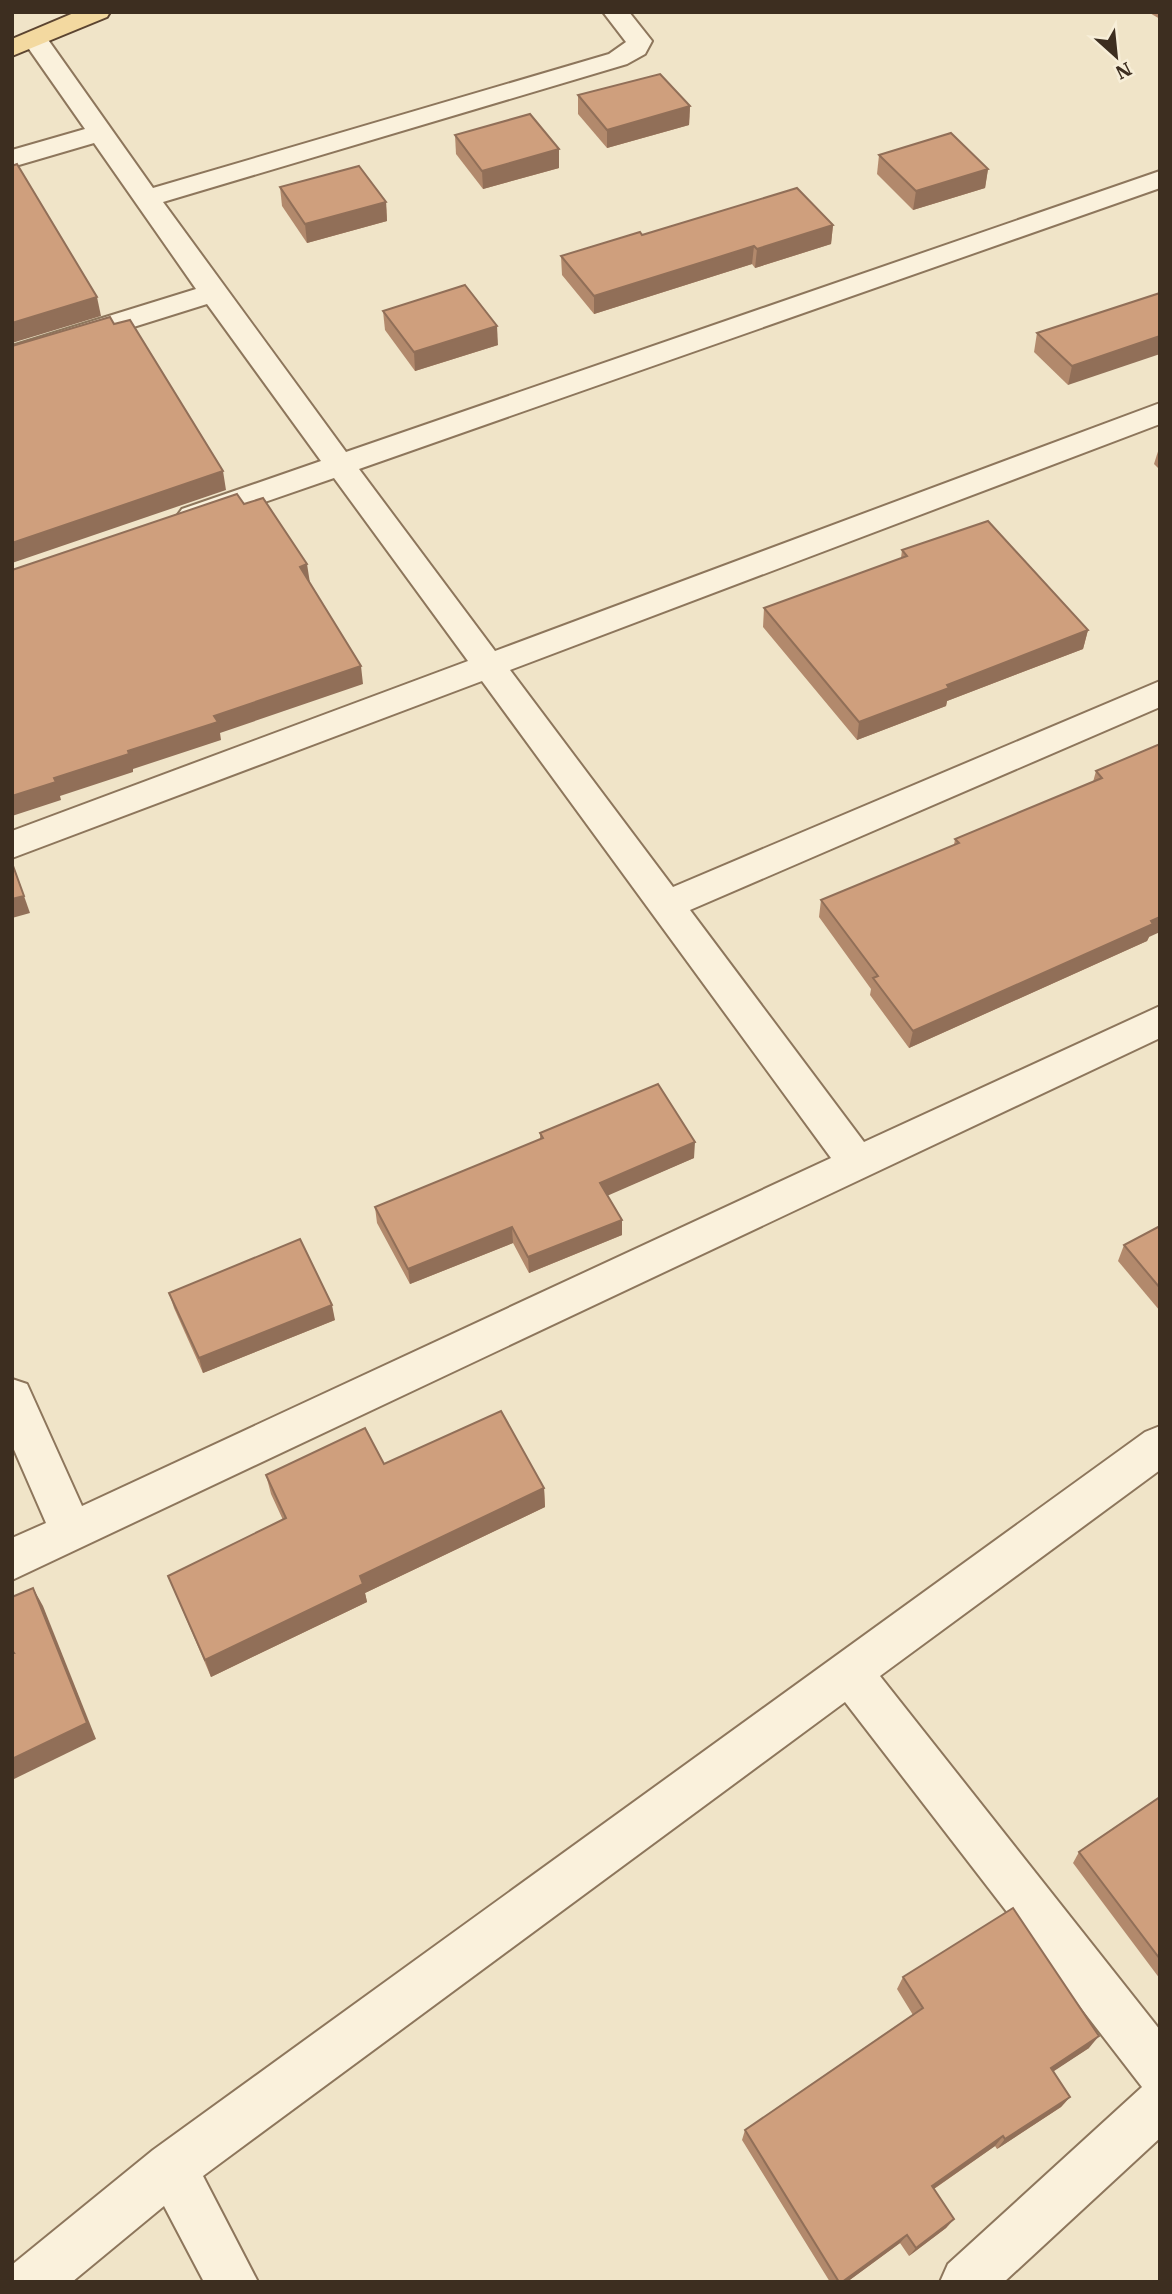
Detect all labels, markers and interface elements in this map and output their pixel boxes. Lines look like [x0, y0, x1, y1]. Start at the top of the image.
north arrow [1081, 21, 1151, 91]
text: N [1112, 57, 1136, 85]

